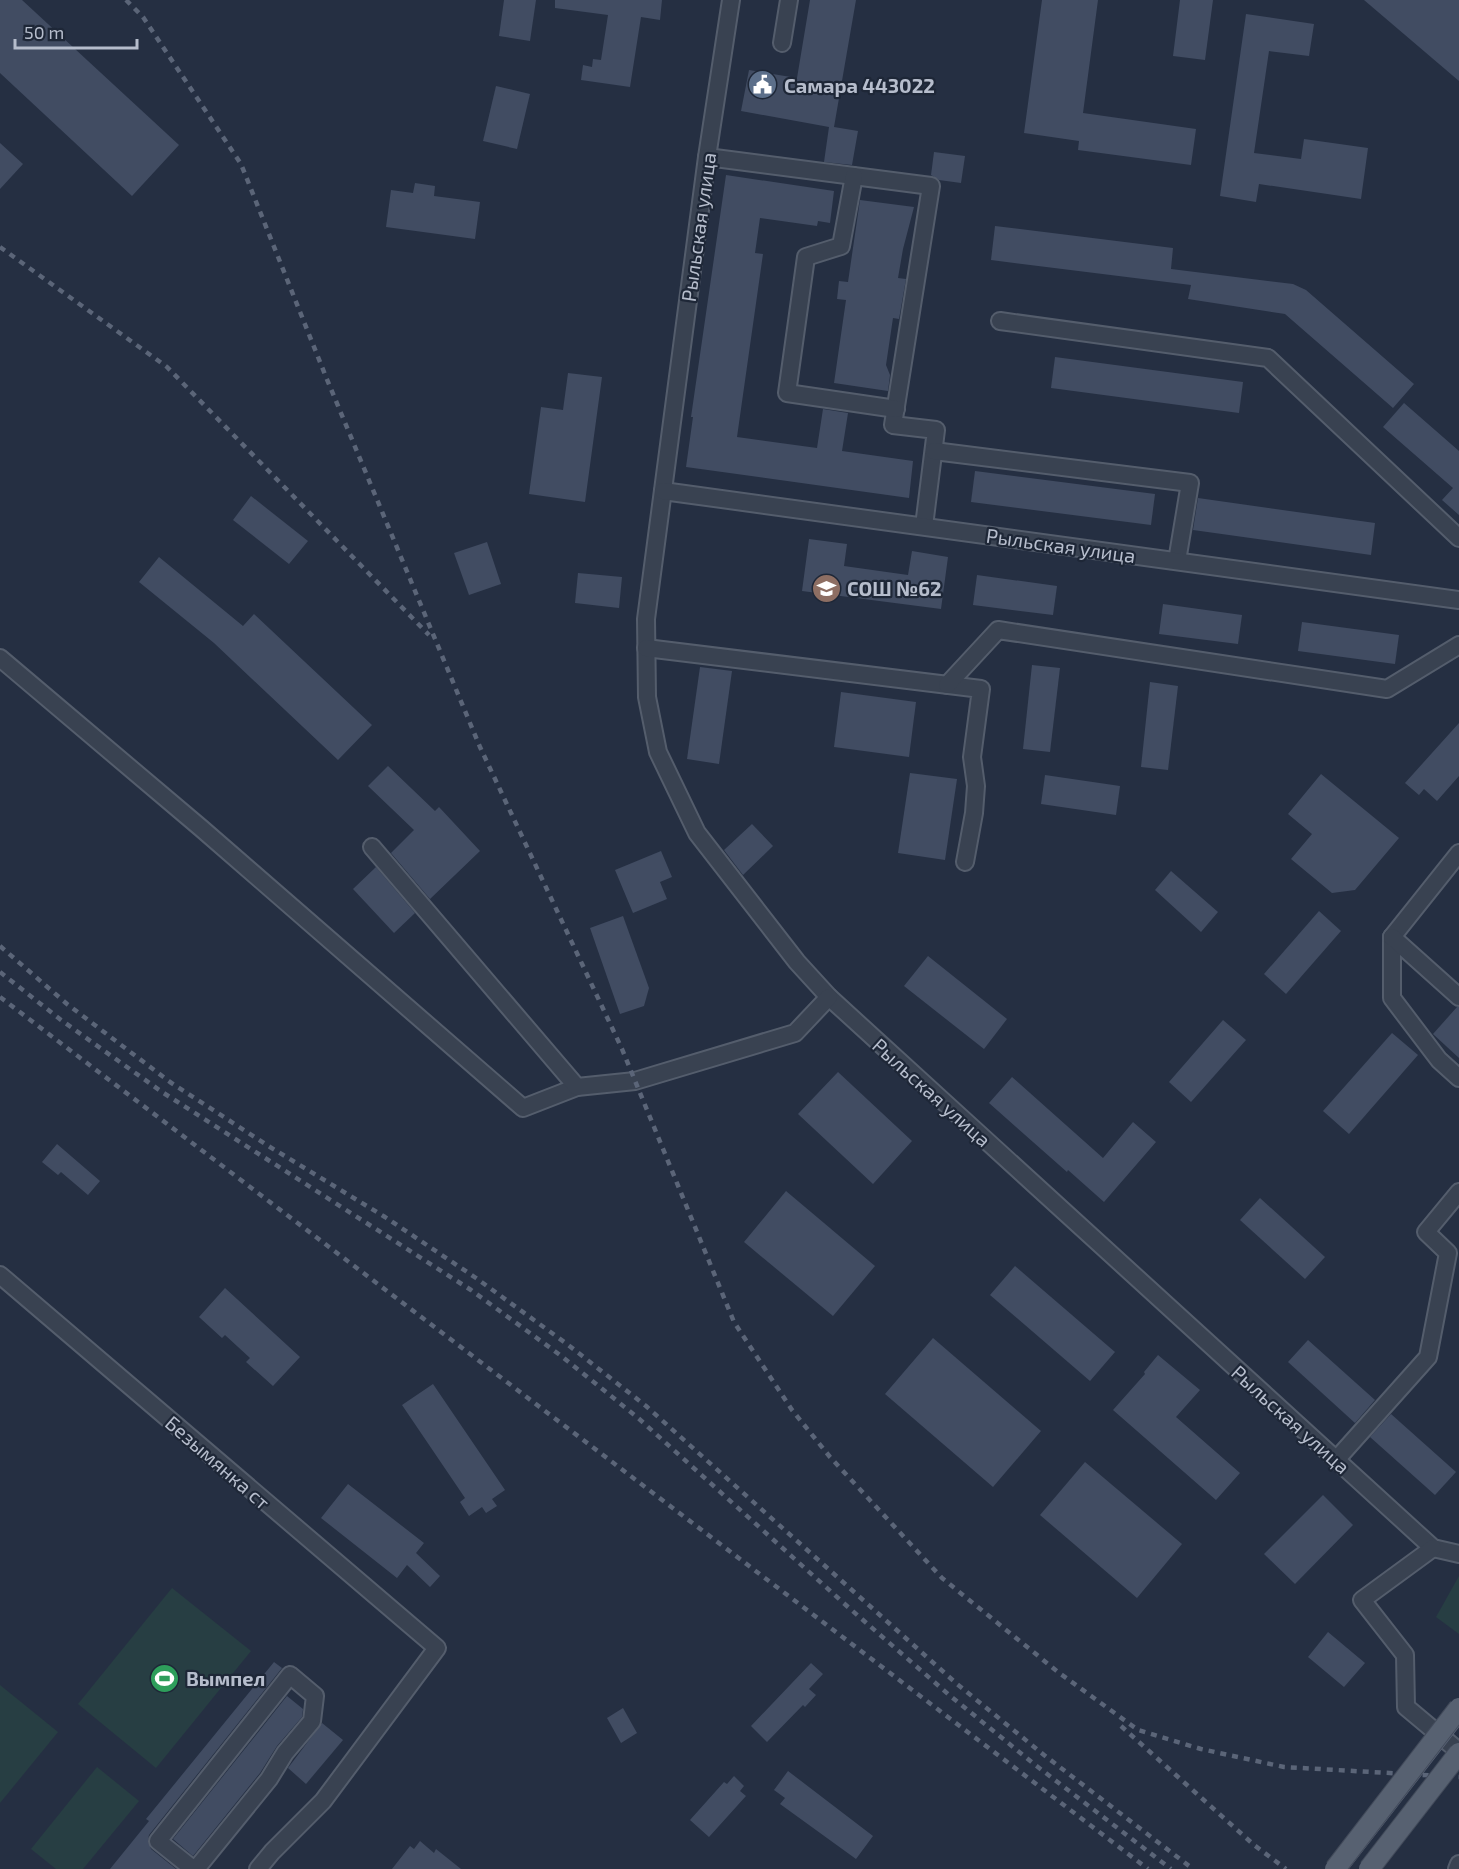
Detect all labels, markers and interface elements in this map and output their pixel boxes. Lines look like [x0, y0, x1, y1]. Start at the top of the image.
scale bar [15, 12, 136, 50]
text: 50 m [24, 21, 64, 43]
public building icon: Самара 443022 [747, 69, 779, 101]
place label: Самара 443022 [784, 73, 935, 97]
street label: Рыльская улица [676, 151, 721, 303]
street label: Рыльская улица [985, 523, 1137, 568]
school or university icon: СОШ №62 [810, 572, 842, 604]
place label: СОШ №62 [847, 576, 942, 600]
street label: Рыльская улица [867, 1033, 996, 1152]
street label: Рыльская улица [1226, 1360, 1355, 1479]
street label: Безымянка ст [161, 1410, 275, 1514]
sports icon: Вымпел [149, 1662, 181, 1694]
place label: Вымпел [186, 1666, 265, 1690]

